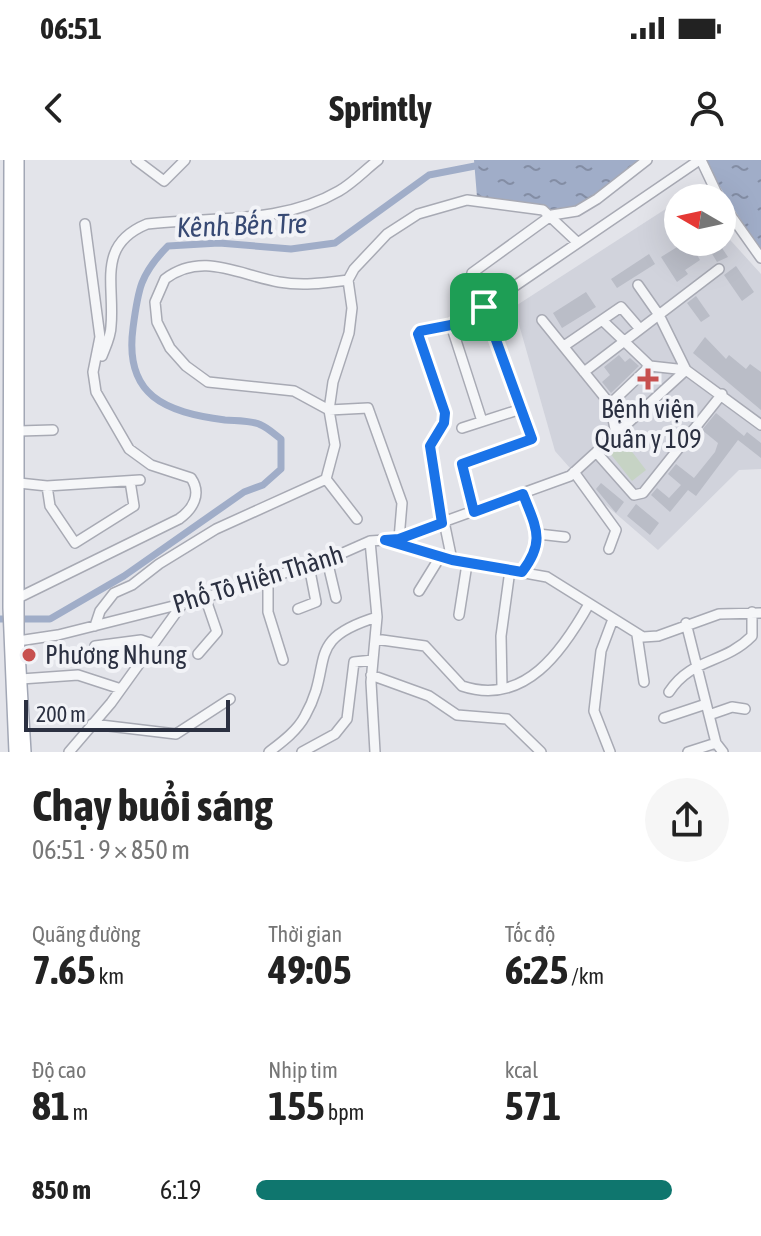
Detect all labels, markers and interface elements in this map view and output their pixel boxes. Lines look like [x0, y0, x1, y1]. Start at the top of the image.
text: 06:51 [40, 11, 102, 45]
icon: back [32, 86, 76, 130]
icon: person [685, 86, 729, 130]
text: Sprintly [329, 87, 432, 129]
north arrow [664, 184, 736, 256]
map controls [664, 184, 736, 256]
water label: Kênh Bến Tre [176, 207, 308, 243]
pin [450, 273, 518, 341]
icon: arrive [462, 285, 506, 329]
marker: Bệnh viện Quân y 109 [637, 368, 659, 390]
place label: Bệnh viện Quân y 109 [595, 394, 701, 454]
street label: Phố Tô Hiến Thành [169, 539, 347, 619]
place label: Phương Nhung [45, 640, 188, 670]
marker: Phương Nhung [20, 646, 38, 664]
scale bar [24, 696, 230, 732]
text: 200 m [36, 701, 86, 727]
button: share [645, 778, 729, 862]
text: Chạy buổi sáng [32, 780, 273, 830]
text: 06:51 · 9 × 850 m [32, 835, 190, 865]
text: Quãng đường [32, 921, 141, 947]
text: Thời gian [268, 921, 342, 947]
text: Tốc độ [505, 921, 555, 947]
text: 7.65 [32, 947, 96, 992]
text: 49:05 [268, 947, 351, 992]
text: 6:25 [505, 947, 568, 992]
text: km [96, 963, 124, 989]
text: /km [568, 963, 604, 989]
text: Độ cao [32, 1057, 86, 1083]
text: Nhịp tim [268, 1057, 338, 1083]
text: kcal [505, 1057, 538, 1083]
text: 81 [32, 1083, 70, 1128]
text: 155 [268, 1083, 325, 1128]
text: 571 [505, 1083, 561, 1128]
text: m [70, 1099, 88, 1125]
text: bpm [325, 1099, 364, 1125]
text: 850 m [32, 1175, 91, 1205]
text: 6:19 [160, 1175, 201, 1205]

